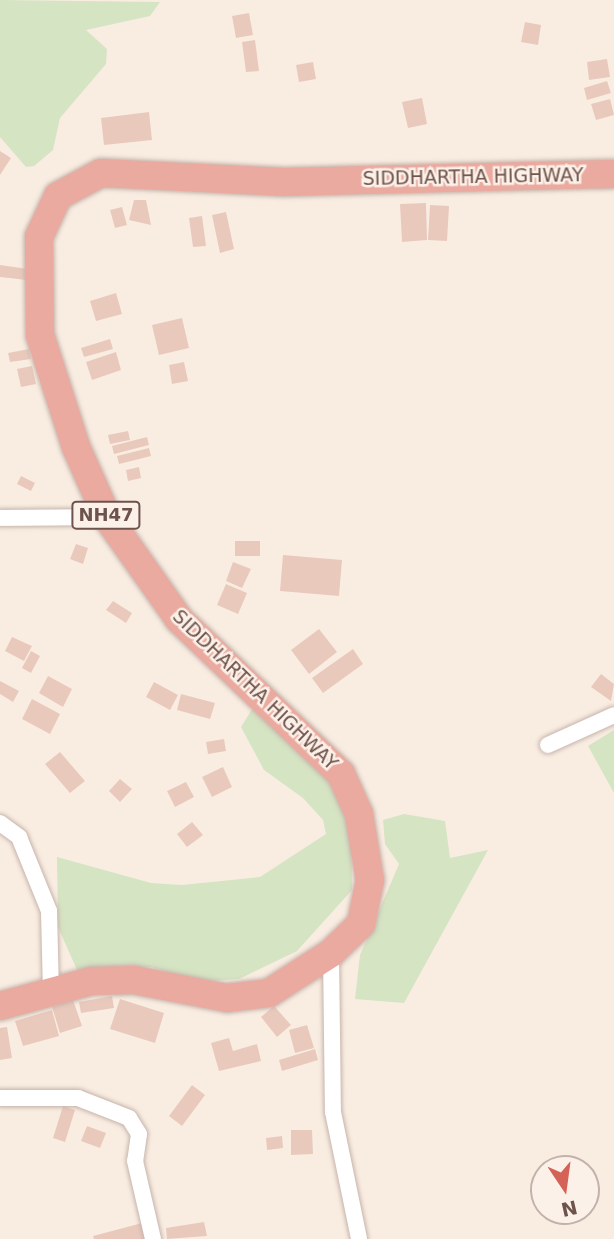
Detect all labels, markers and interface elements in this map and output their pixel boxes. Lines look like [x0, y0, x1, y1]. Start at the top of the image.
street label: SIDDHARTHA HIGHWAY [362, 164, 584, 190]
road number: NH47 [71, 500, 141, 530]
street label: SIDDHARTHA HIGHWAY [168, 605, 342, 775]
north arrow [530, 1155, 600, 1225]
text: N [559, 1196, 579, 1221]

